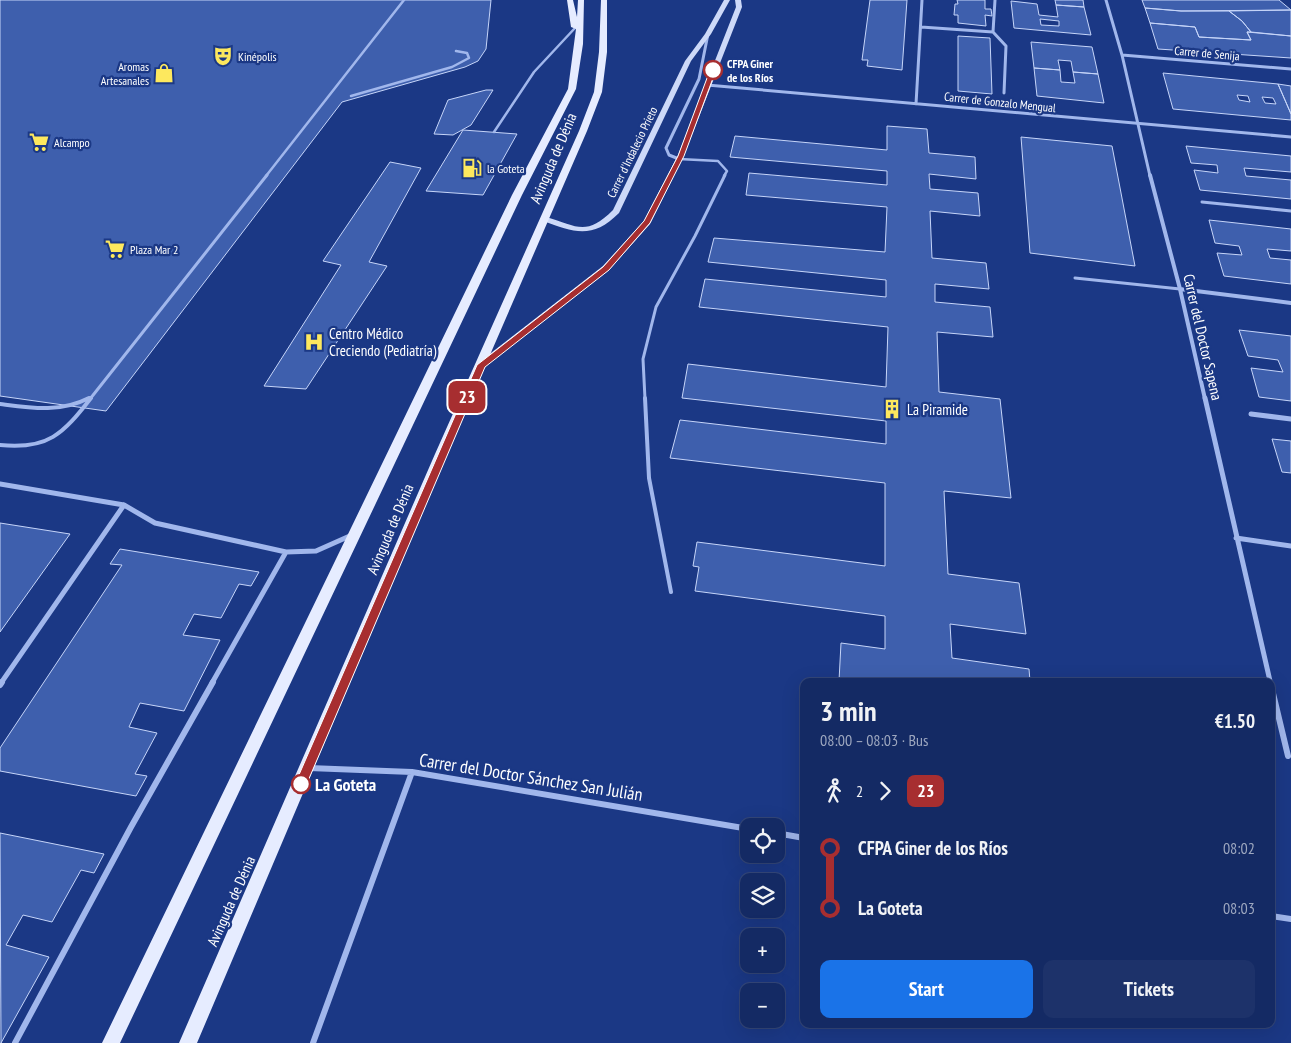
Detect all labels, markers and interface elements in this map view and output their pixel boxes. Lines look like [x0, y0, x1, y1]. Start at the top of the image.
street label: Carrer de Senija [1174, 43, 1240, 63]
theatre icon: Kinépolis [212, 45, 234, 67]
place label: Kinépolis [238, 49, 277, 64]
place label: CFPA Giner de los Ríos [727, 56, 774, 85]
place label: Aromas Artesanales [101, 59, 149, 88]
marker: CFPA Giner de los Ríos [703, 60, 723, 80]
shop icon: Aromas Artesanales [153, 62, 175, 84]
street label: Carrer de Gonzalo Mengual [943, 89, 1057, 115]
street label: Carrer d'Indalecio Prieto [603, 104, 661, 200]
street label: Avinguda de Dénia [525, 110, 581, 206]
supermarket icon: Alcampo [28, 131, 50, 153]
place label: Alcampo [54, 135, 90, 150]
fuel station icon: la Goteta [461, 157, 483, 179]
place label: la Goteta [487, 161, 525, 176]
supermarket icon: Plaza Mar 2 [104, 238, 126, 260]
place label: Plaza Mar 2 [130, 242, 178, 257]
street label: Carrer del Doctor Sapena [1179, 272, 1227, 402]
place label: Centro Médico Creciendo (Pediatría) [329, 324, 437, 360]
hospital icon: Centro Médico Creciendo (Pediatría) [303, 331, 325, 353]
line badge: 23 [444, 381, 490, 413]
text: 23 [458, 385, 476, 408]
building icon: La Piramide [881, 398, 903, 420]
place label: La Piramide [907, 400, 968, 419]
street label: Avinguda de Dénia [362, 481, 418, 577]
text: 3 min [820, 692, 877, 729]
text: €1.50 [1215, 709, 1255, 733]
text: 08:00 – 08:03 · Bus [820, 730, 928, 750]
street label: Carrer del Doctor Sánchez San Julián [418, 748, 644, 806]
place label: La Goteta [315, 773, 376, 796]
marker: La Goteta [291, 774, 311, 794]
icon: walk [820, 777, 848, 805]
icon: forward [871, 777, 899, 805]
text: 23 [917, 779, 934, 802]
text: 2 [856, 781, 863, 801]
map controls [740, 818, 785, 1028]
button: locate [740, 818, 785, 863]
text: CFPA Giner de los Ríos [858, 836, 1008, 860]
text: 08:02 [1223, 838, 1255, 858]
street label: Avinguda de Dénia [203, 853, 259, 949]
button: layers [740, 873, 785, 918]
text: La Goteta [858, 896, 923, 920]
text: 08:03 [1223, 898, 1255, 918]
button: + [740, 928, 785, 973]
button: Start [820, 960, 1033, 1018]
button: Tickets [1043, 960, 1255, 1018]
button: − [740, 983, 785, 1028]

